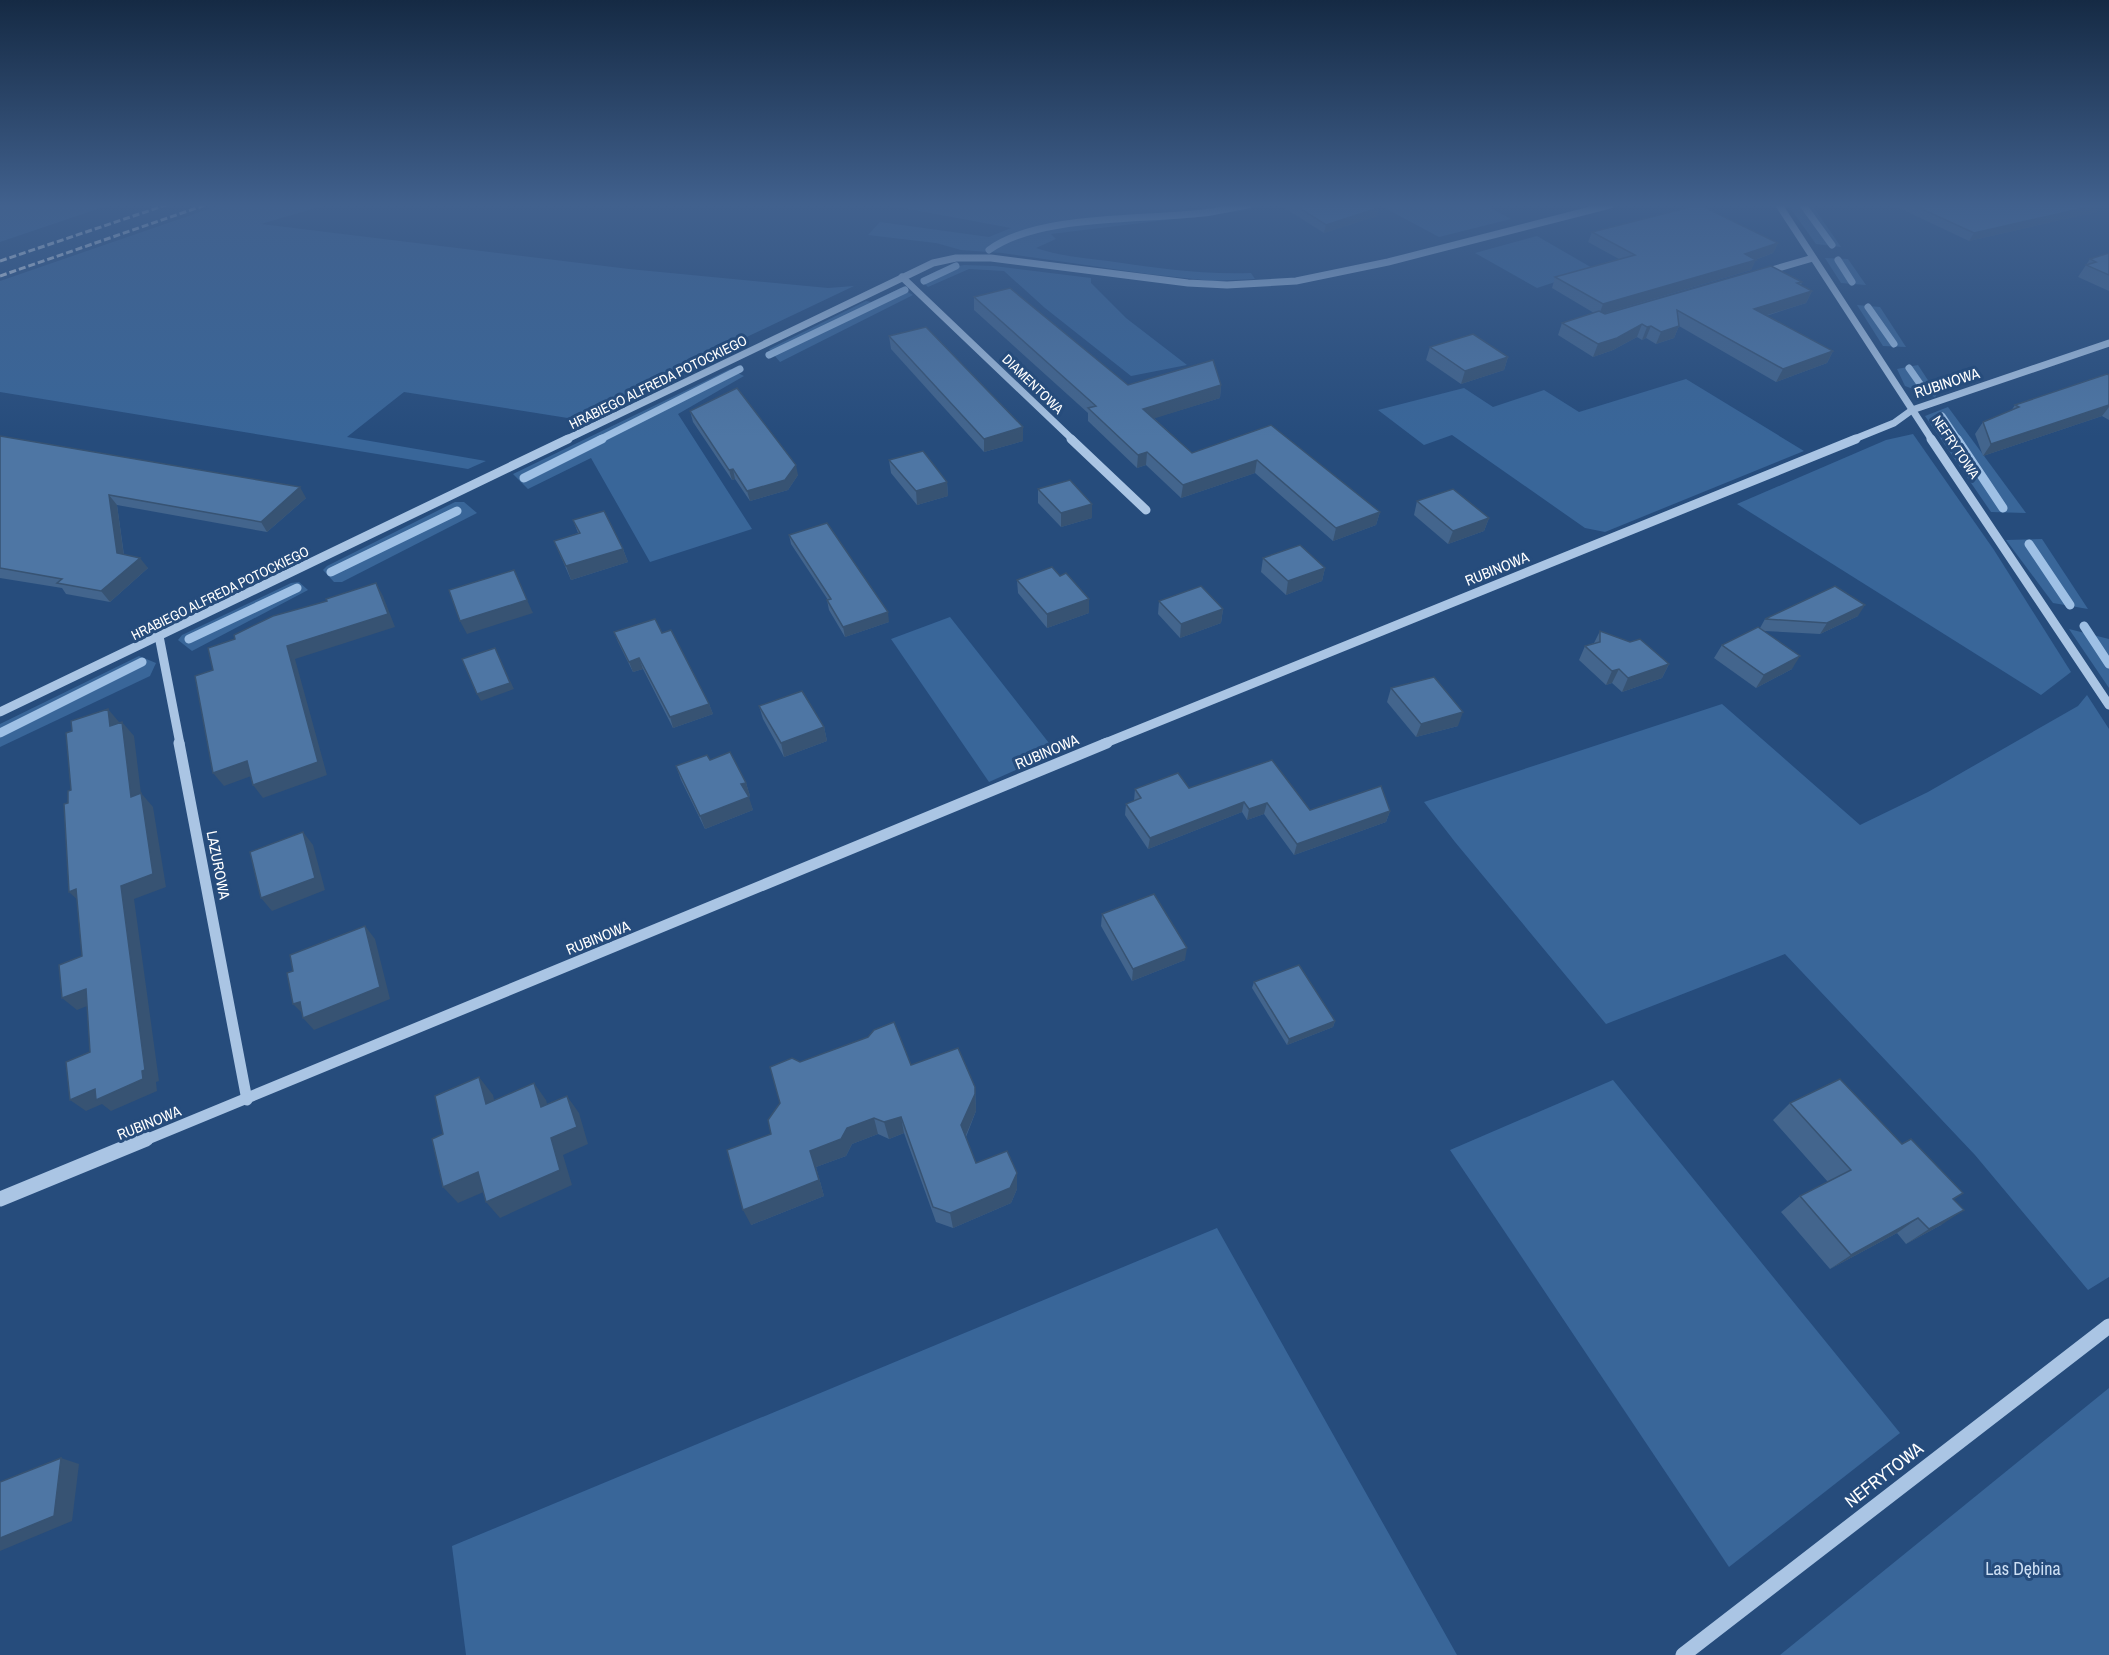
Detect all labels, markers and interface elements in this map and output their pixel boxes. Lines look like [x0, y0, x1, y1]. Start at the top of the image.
street label: HRABIEGO ALFREDA POTOCKIEGO [566, 331, 750, 433]
street label: DIAMENTOWA [999, 350, 1068, 418]
street label: RUBINOWA [1912, 362, 1983, 403]
street label: NEFRYTOWA [1928, 412, 1984, 482]
street label: HRABIEGO ALFREDA POTOCKIEGO [128, 542, 312, 644]
street label: RUBINOWA [1462, 546, 1533, 591]
street label: RUBINOWA [1012, 728, 1083, 774]
street label: LAZUROWA [202, 829, 236, 902]
street label: RUBINOWA [563, 915, 634, 960]
street label: RUBINOWA [114, 1100, 185, 1145]
street label: NEFRYTOWA [1839, 1436, 1928, 1513]
park label: Las Dębina [1985, 1556, 2061, 1581]

